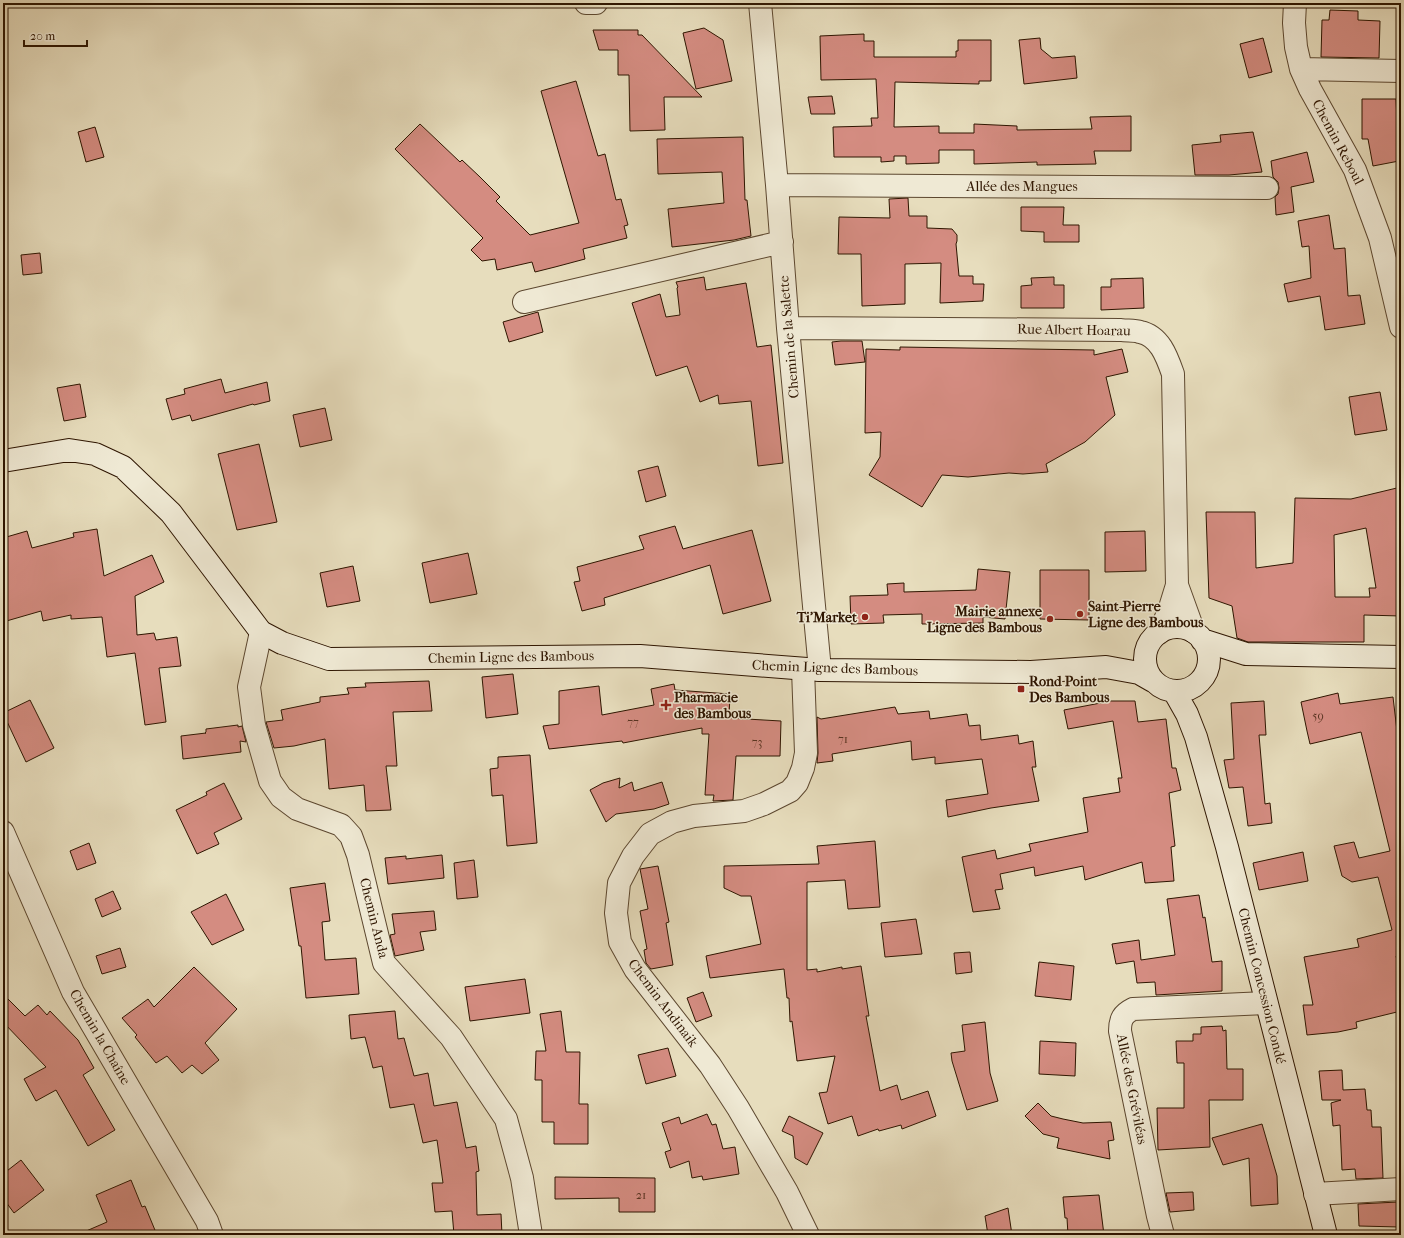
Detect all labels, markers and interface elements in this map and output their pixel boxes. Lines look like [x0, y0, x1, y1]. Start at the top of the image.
scale bar [24, 22, 87, 48]
text: 20 m [30, 29, 55, 43]
street label: Chemin Reboul [1308, 96, 1368, 188]
street label: Allée des Mangues [965, 178, 1078, 195]
street label: Chemin de la Salette [775, 275, 803, 399]
street label: Rue Albert Hoarau [1017, 321, 1131, 339]
place label: Saint-Pierre Ligne des Bambous [1088, 598, 1204, 631]
place label: Mairie annexe Ligne des Bambous [927, 603, 1043, 636]
place label: Ti'Market [796, 609, 858, 626]
marker: Saint-Pierre Ligne des Bambous [1075, 609, 1085, 619]
marker: Ti'Market [860, 612, 870, 622]
marker: Mairie annexe Ligne des Bambous [1045, 614, 1055, 624]
street label: Chemin Ligne des Bambous [428, 647, 594, 667]
street label: Chemin Ligne des Bambous [752, 657, 918, 679]
place label: Rond Point Des Bambous [1029, 673, 1110, 706]
marker: Rond Point Des Bambous [1016, 684, 1026, 694]
place label: Pharmacie des Bambous [674, 689, 752, 722]
marker: Pharmacie des Bambous [661, 700, 671, 710]
house number: 59 [1312, 709, 1324, 723]
house number: 77 [627, 715, 639, 729]
house number: 71 [838, 732, 848, 746]
house number: 73 [752, 735, 762, 749]
street label: Chemin Anda [356, 876, 392, 960]
street label: Chemin Concession Condé [1234, 906, 1290, 1066]
street label: Chemin Andinaik [624, 956, 702, 1051]
street label: Chemin la Chaîne [66, 986, 134, 1088]
street label: Allée des Gréviléas [1113, 1031, 1151, 1146]
house number: 21 [636, 1188, 646, 1202]

